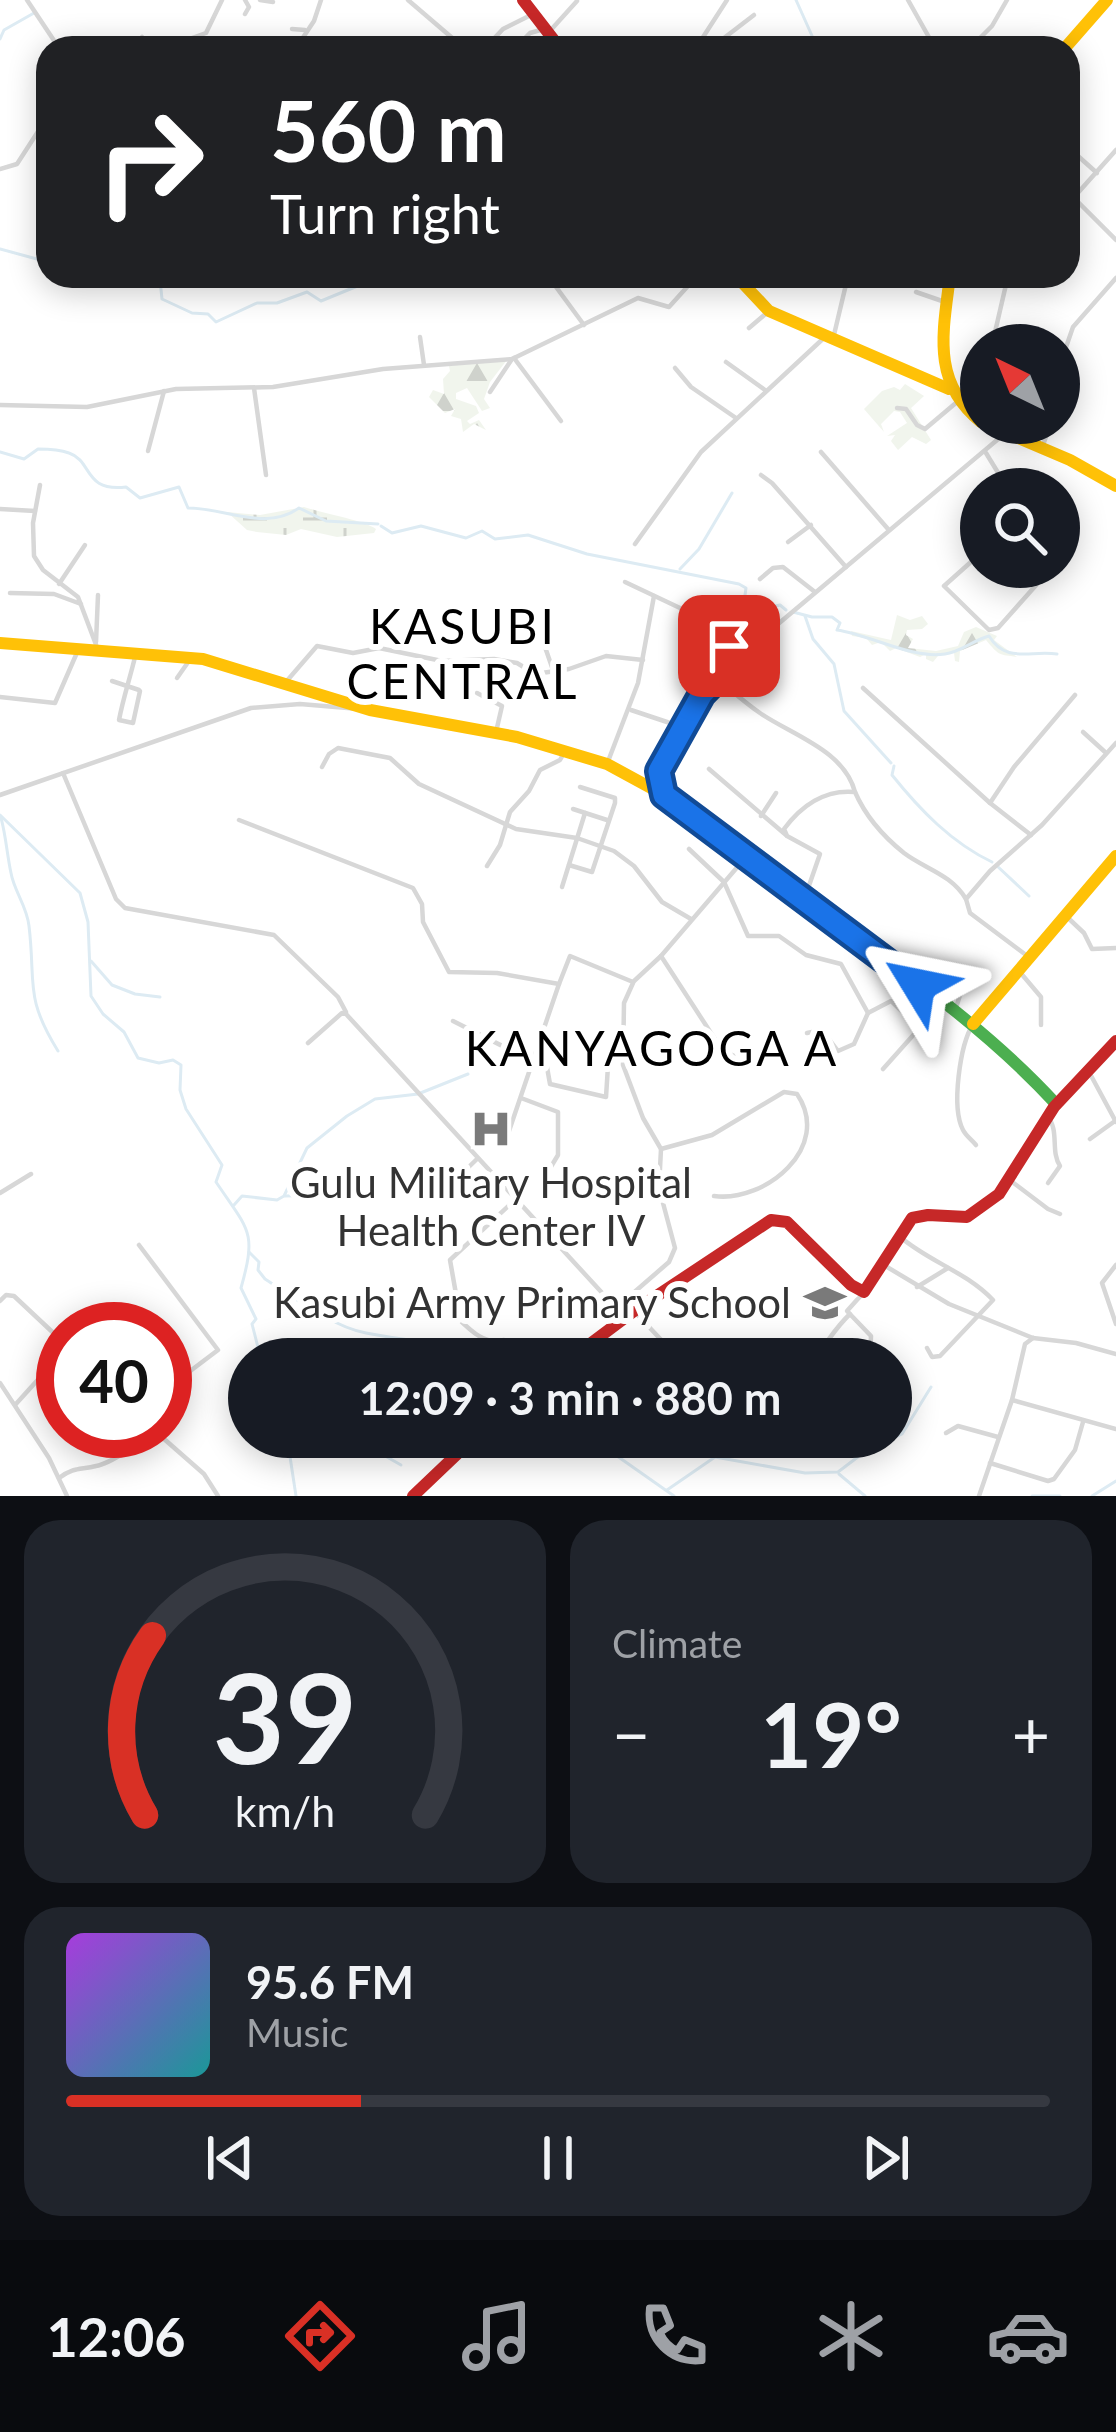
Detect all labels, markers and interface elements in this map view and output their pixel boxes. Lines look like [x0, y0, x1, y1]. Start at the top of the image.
text: 560 m [270, 79, 507, 180]
icon: right [72, 84, 228, 240]
text: Turn right [270, 181, 500, 246]
north arrow [960, 324, 1080, 444]
map controls [960, 324, 1080, 588]
button: search [960, 468, 1080, 588]
pin [678, 595, 780, 697]
district label: KASUBI CENTRAL [347, 597, 580, 709]
icon: arrive [696, 613, 762, 679]
position arrow [855, 922, 981, 1048]
district label: KANYAGOGA A [465, 1019, 839, 1076]
hospital icon: Gulu Military Hospital Health Center IV [468, 1106, 514, 1152]
place label: Gulu Military Hospital Health Center IV [290, 1157, 692, 1255]
place label: Kasubi Army Primary School [273, 1277, 791, 1327]
school or university icon: Kasubi Army Primary School [802, 1280, 848, 1326]
speed limit sign: 40 [36, 1302, 192, 1458]
text: 12:09 · 3 min · 880 m [359, 1371, 781, 1425]
text: Climate [612, 1620, 742, 1666]
text: 39 [213, 1641, 357, 1791]
text: 19° [760, 1679, 902, 1787]
text: − [612, 1694, 650, 1773]
text: + [1012, 1694, 1050, 1773]
text: km/h [235, 1784, 335, 1835]
text: 95.6 FM [246, 1955, 414, 2009]
text: Music [246, 2009, 348, 2055]
icon: previous [197, 2125, 263, 2191]
icon: pause [525, 2125, 591, 2191]
icon: next [853, 2125, 919, 2191]
icon: directions [278, 2294, 362, 2378]
icon: music [455, 2294, 539, 2378]
icon: phone [632, 2294, 716, 2378]
icon: climate [809, 2294, 893, 2378]
icon: car [986, 2294, 1070, 2378]
text: 12:06 [46, 2304, 186, 2369]

